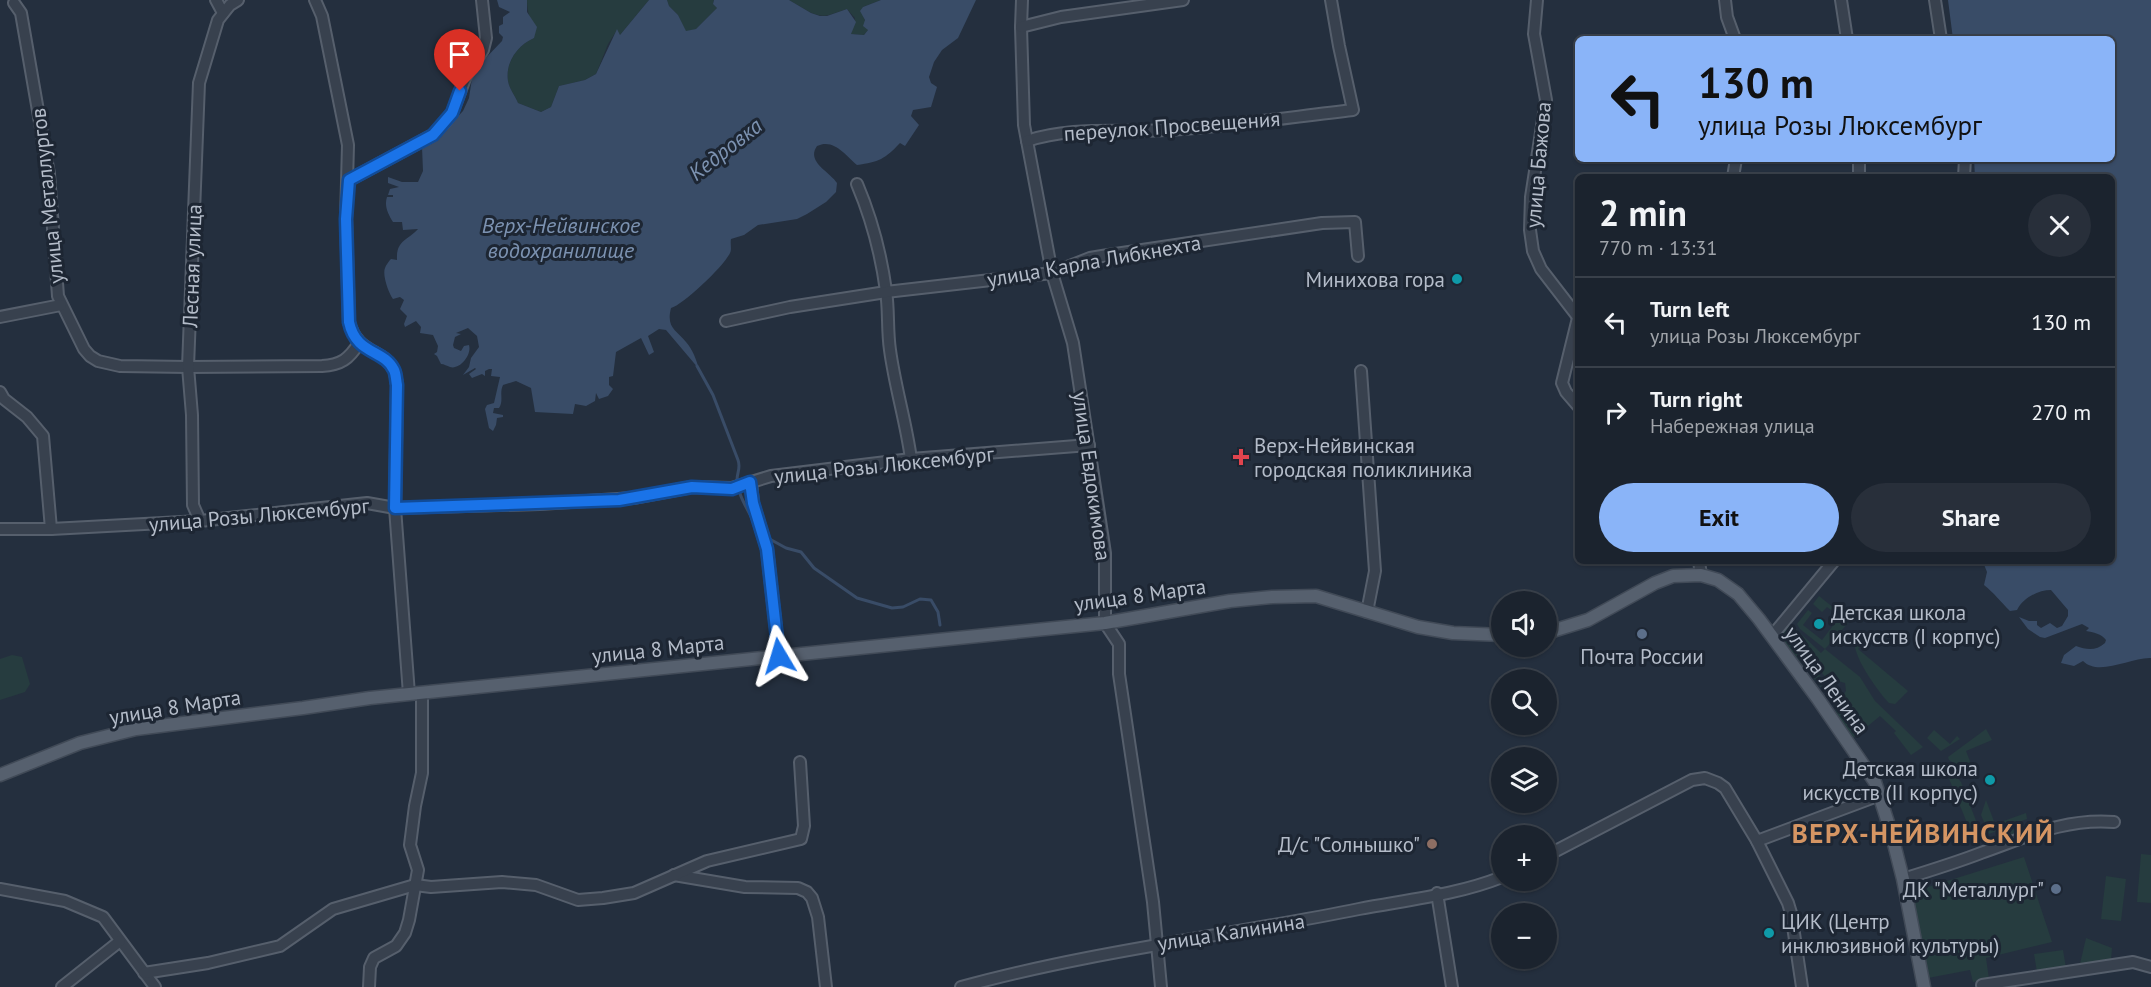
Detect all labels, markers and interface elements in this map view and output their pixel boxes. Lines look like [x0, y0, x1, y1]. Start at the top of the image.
pin [434, 29, 485, 91]
icon: arrive [443, 38, 476, 71]
text: 130 m [1698, 55, 1814, 110]
icon: left [1599, 60, 1677, 138]
street label: улица Бажова [1519, 101, 1557, 229]
street label: переулок Просвещения [1063, 105, 1281, 147]
street label: улица Металлургов [24, 107, 70, 285]
text: улица Розы Люксембург [1698, 108, 1982, 142]
water label: Кедровка [683, 111, 768, 186]
text: 2 min [1599, 189, 1687, 236]
button: close [2028, 194, 2091, 257]
street label: Лесная улица [176, 204, 208, 329]
water label: Верх-Нейвинское водохранилище [482, 211, 641, 264]
street label: улица Карла Либкнехта [985, 229, 1203, 293]
text: 770 m · 13:31 [1599, 235, 1717, 261]
place label: Минихова гора [1306, 266, 1445, 293]
marker: Минихова гора [1450, 272, 1464, 286]
text: Turn left [1650, 295, 1730, 323]
icon: left [1599, 306, 1632, 339]
text: 130 m [2031, 308, 2091, 336]
text: улица Розы Люксембург [1650, 323, 1860, 349]
text: Turn right [1650, 385, 1742, 413]
street label: улица Евдокимова [1067, 390, 1117, 562]
icon: right [1599, 396, 1632, 429]
text: 270 m [2031, 398, 2091, 426]
text: Набережная улица [1650, 413, 1815, 439]
place label: Верх-Нейвинская городская поликлиника [1254, 432, 1472, 483]
street label: улица Розы Люксембург [773, 440, 996, 490]
marker: Верх-Нейвинская городская поликлиника [1232, 448, 1250, 466]
button: Exit [1599, 483, 1839, 552]
button: Share [1851, 483, 2091, 552]
street label: улица Розы Люксембург [148, 492, 370, 538]
street label: улица 8 Марта [1072, 572, 1208, 618]
map controls [1491, 591, 1557, 969]
button: sound [1491, 591, 1557, 657]
place label: Детская школа искусств (I корпус) [1831, 599, 2000, 650]
marker: Детская школа искусств (I корпус) [1812, 617, 1826, 631]
street label: улица Ленина [1779, 621, 1875, 739]
position arrow [747, 624, 811, 688]
marker: Почта России [1635, 627, 1649, 641]
street label: улица 8 Марта [590, 629, 726, 669]
place label: Почта России [1580, 643, 1704, 670]
button: search [1491, 669, 1557, 735]
street label: улица 8 Марта [107, 683, 243, 731]
button: layers [1491, 747, 1557, 813]
place label: Детская школа искусств (II корпус) [1802, 755, 1978, 806]
marker: Детская школа искусств (II корпус) [1983, 773, 1997, 787]
district label: ВЕРХ-НЕЙВИНСКИЙ [1792, 816, 2054, 850]
button: + [1491, 825, 1557, 891]
place label: Д/с "Солнышко" [1278, 831, 1420, 858]
marker: Д/с "Солнышко" [1425, 837, 1439, 851]
place label: ДК "Металлург" [1903, 876, 2044, 903]
marker: ДК "Металлург" [2049, 882, 2063, 896]
button: − [1491, 903, 1557, 969]
street label: улица Калинина [1155, 907, 1307, 957]
place label: ЦИК (Центр инклюзивной культуры) [1781, 908, 1999, 959]
marker: ЦИК (Центр инклюзивной культуры) [1762, 926, 1776, 940]

